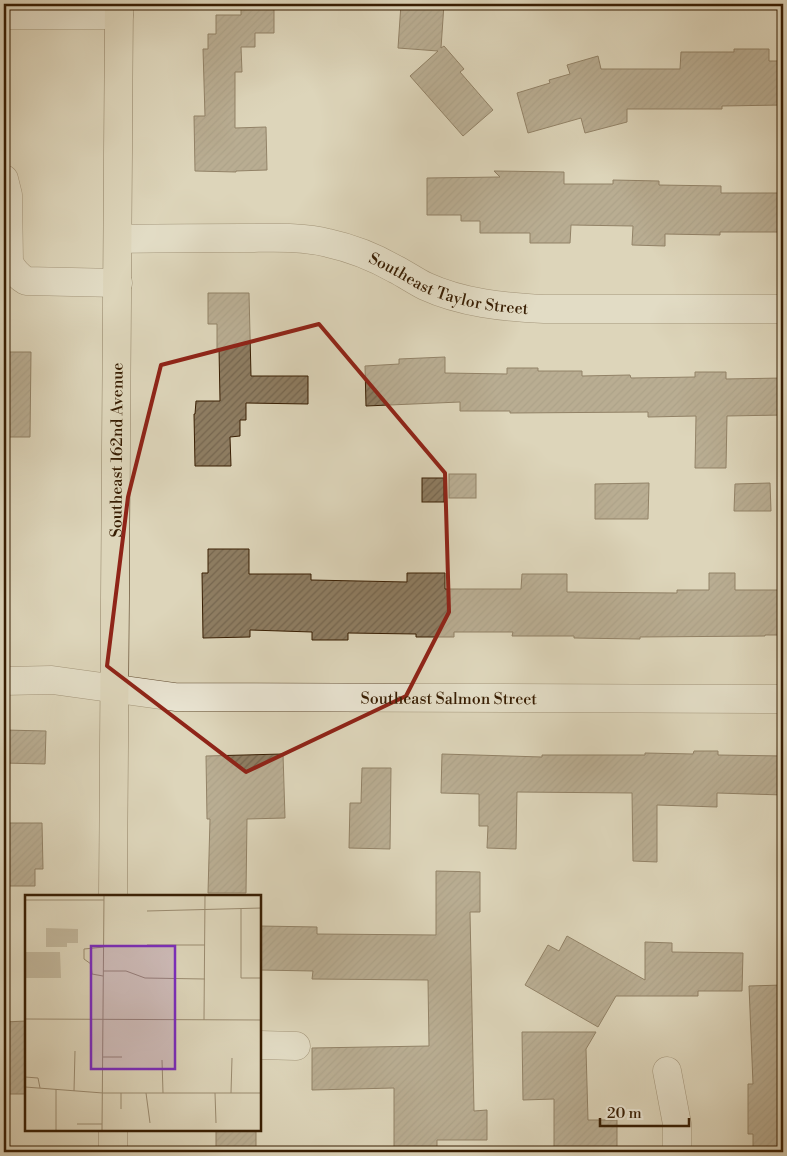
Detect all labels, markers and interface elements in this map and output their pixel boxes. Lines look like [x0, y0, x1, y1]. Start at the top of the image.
street label: Southeast Taylor Street [366, 248, 529, 319]
street label: Southeast 162nd Avenue [106, 362, 128, 538]
street label: Southeast Salmon Street [361, 689, 537, 709]
inset map [25, 895, 261, 1131]
scale bar [600, 1096, 688, 1128]
text: 20 m [607, 1104, 642, 1123]

